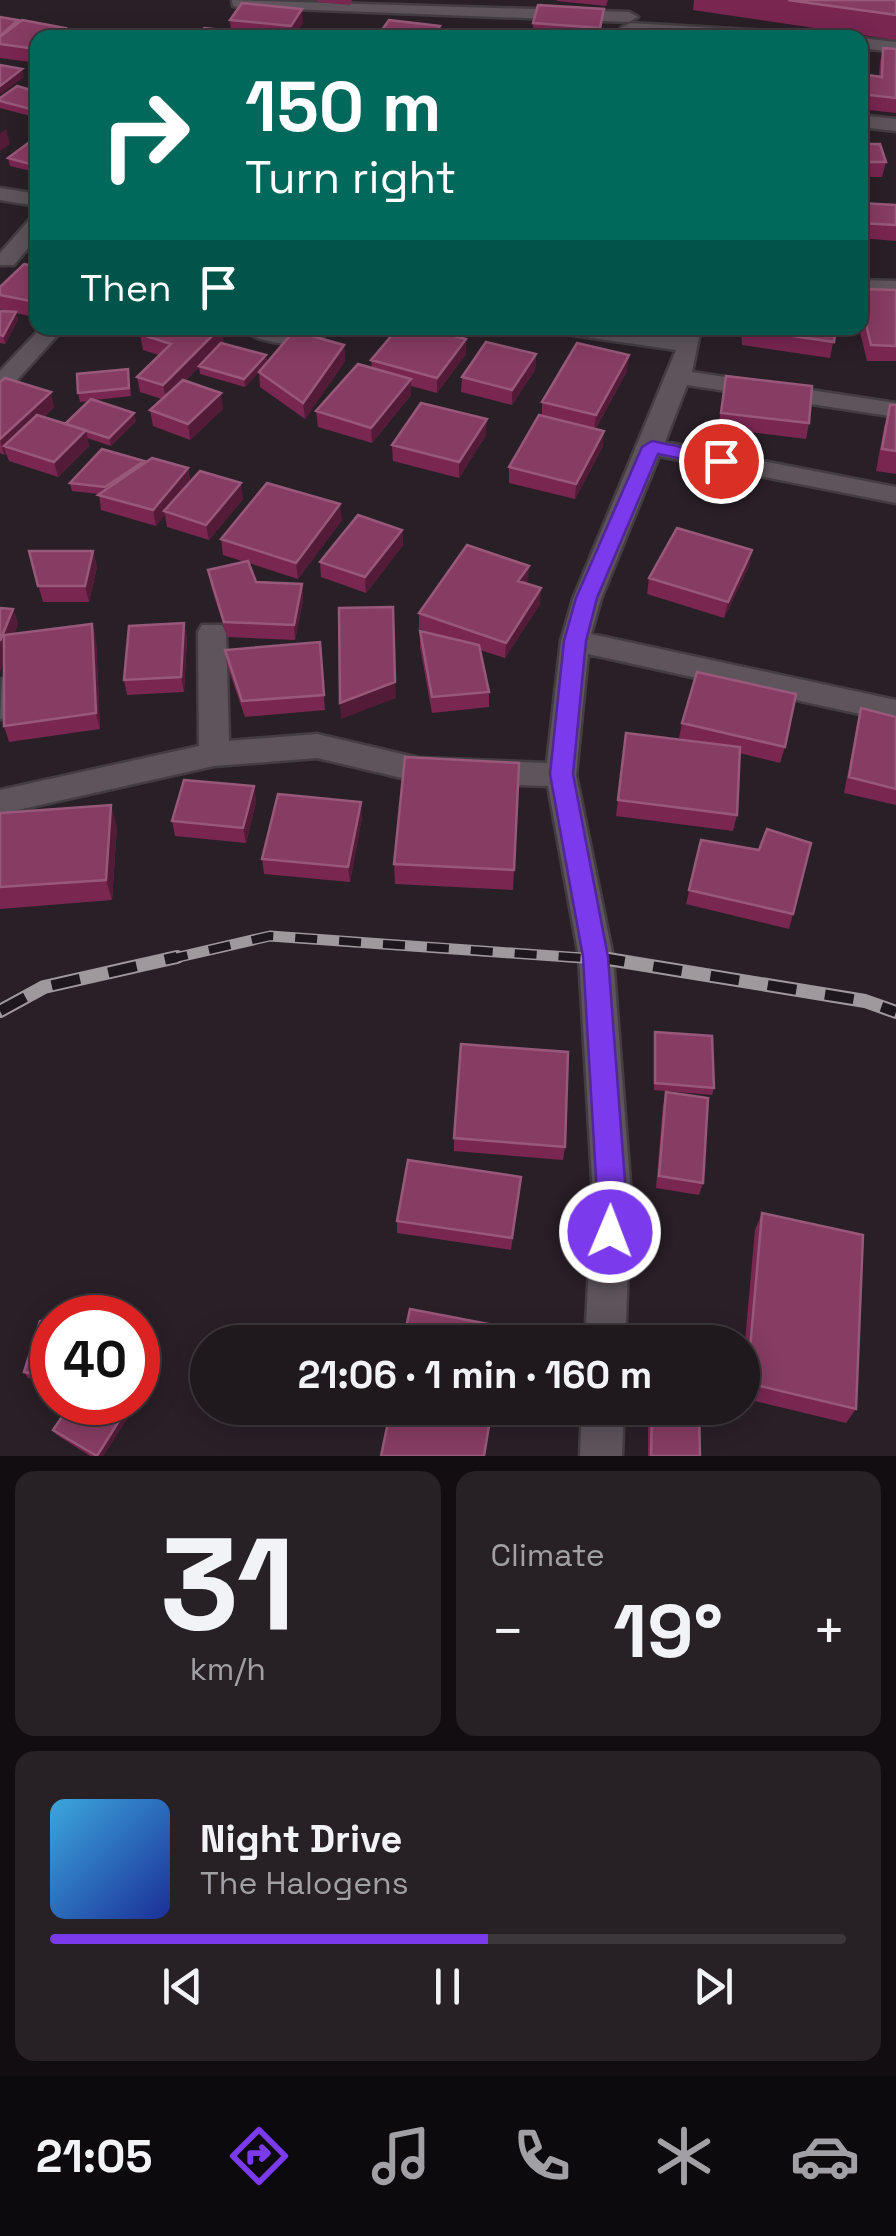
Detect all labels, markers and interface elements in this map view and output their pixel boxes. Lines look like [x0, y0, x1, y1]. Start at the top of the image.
text: 150 m [245, 62, 442, 151]
icon: right [80, 70, 210, 200]
text: Turn right [245, 149, 456, 206]
icon: arrive [191, 260, 246, 315]
text: Then [80, 264, 171, 312]
pin [679, 419, 764, 504]
icon: arrive [694, 434, 749, 489]
position arrow [558, 1180, 662, 1284]
speed limit sign: 40 [30, 1295, 160, 1425]
text: 21:06 · 1 min · 160 m [298, 1351, 652, 1399]
text: 31 [160, 1501, 295, 1667]
text: Climate [491, 1535, 605, 1575]
text: 19° [613, 1583, 723, 1679]
text: − [491, 1596, 525, 1666]
text: + [812, 1596, 846, 1666]
text: km/h [190, 1649, 266, 1689]
text: Night Drive [200, 1815, 402, 1863]
text: The Halogens [200, 1863, 409, 1903]
icon: previous [155, 1959, 210, 2014]
icon: pause [420, 1959, 475, 2014]
icon: next [686, 1959, 741, 2014]
icon: directions [224, 2121, 294, 2191]
icon: music [366, 2121, 436, 2191]
icon: phone [507, 2121, 577, 2191]
icon: climate [649, 2121, 719, 2191]
icon: car [790, 2121, 860, 2191]
text: 21:05 [36, 2128, 152, 2185]

